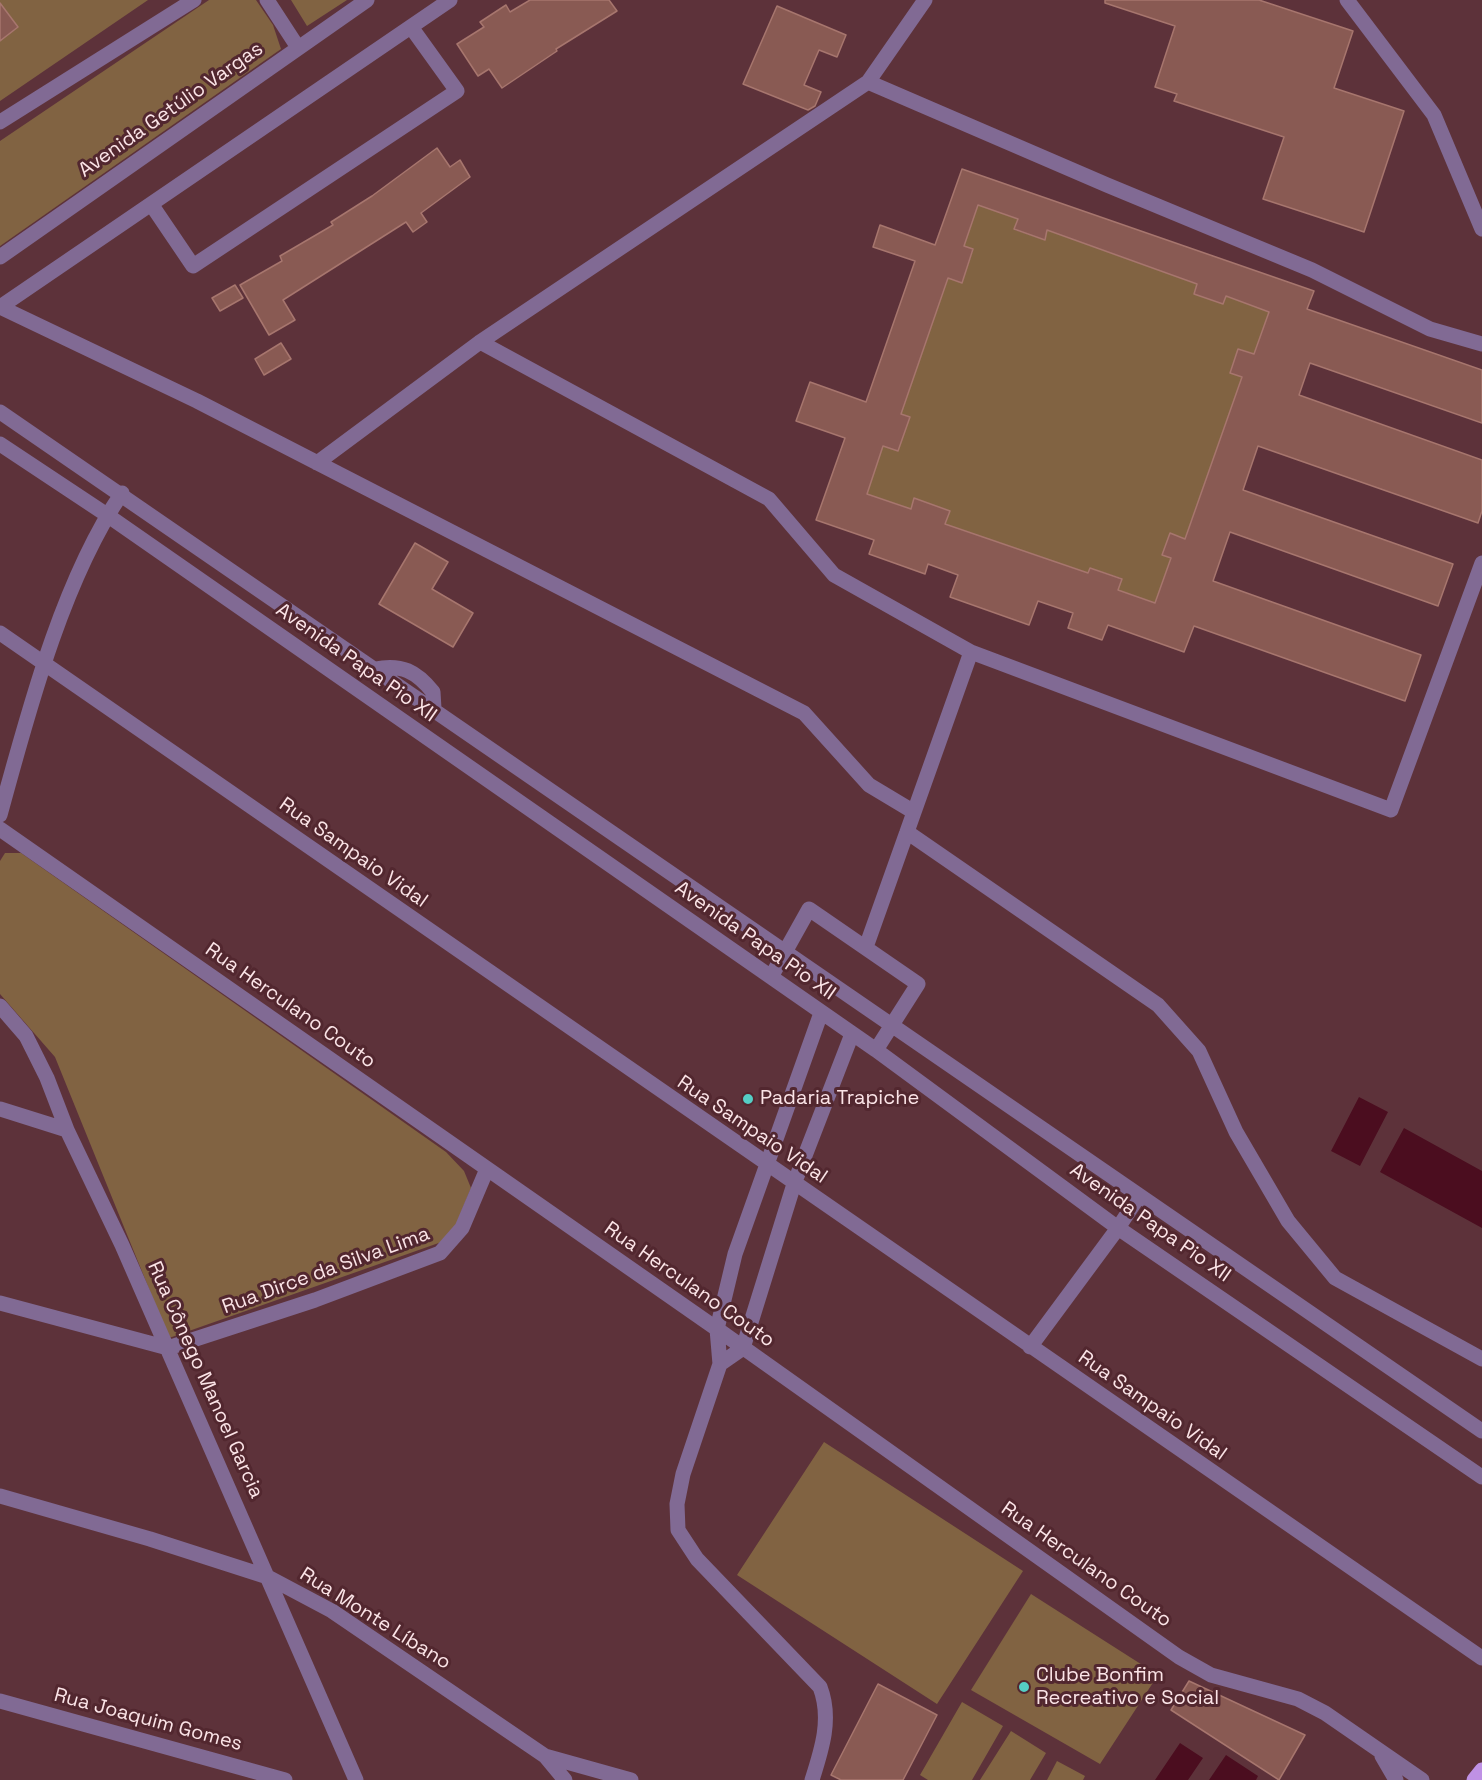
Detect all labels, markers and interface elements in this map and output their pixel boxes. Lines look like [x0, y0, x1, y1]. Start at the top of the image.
street label: Avenida Getúlio Vargas [74, 37, 268, 183]
street label: Avenida Papa Pio XII [271, 598, 441, 728]
street label: Rua Sampaio Vidal [274, 793, 432, 913]
street label: Avenida Papa Pio XII [670, 876, 840, 1006]
street label: Rua Herculano Couto [200, 938, 380, 1074]
street label: Rua Sampaio Vidal [672, 1071, 832, 1189]
place label: Padaria Trapiche [760, 1087, 919, 1111]
marker: Padaria Trapiche [741, 1092, 755, 1106]
street label: Avenida Papa Pio XII [1065, 1158, 1235, 1288]
street label: Rua Herculano Couto [599, 1217, 779, 1353]
street label: Rua Dirce da Silva Lima [219, 1222, 433, 1320]
street label: Rua Cônego Manoel Garcia [142, 1258, 268, 1502]
street label: Rua Sampaio Vidal [1073, 1346, 1231, 1466]
street label: Rua Herculano Couto [996, 1497, 1176, 1633]
street label: Rua Monte Líbano [295, 1563, 455, 1675]
place label: Clube Bonfim Recreativo e Social [1036, 1664, 1219, 1711]
marker: Clube Bonfim Recreativo e Social [1017, 1680, 1031, 1694]
street label: Rua Joaquim Gomes [51, 1683, 245, 1757]

